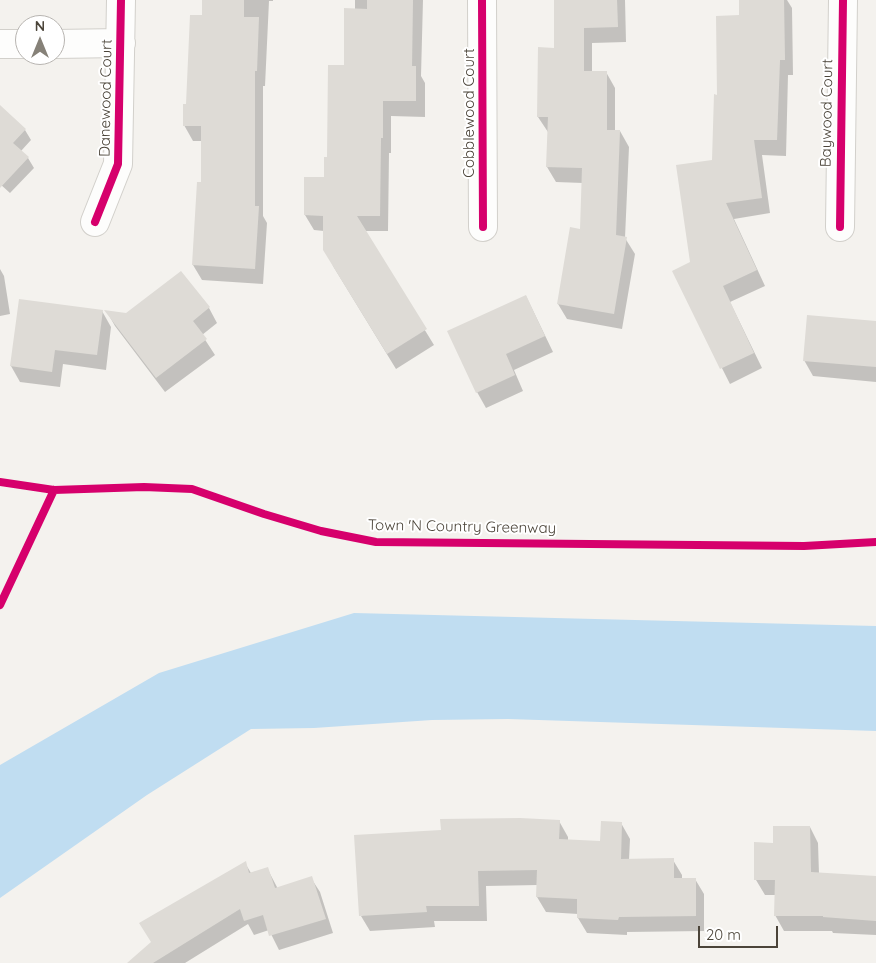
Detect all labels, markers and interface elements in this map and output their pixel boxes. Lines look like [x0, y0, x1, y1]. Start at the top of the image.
north arrow [15, 15, 65, 65]
text: N [35, 17, 45, 35]
street label: Danewood Court [96, 39, 116, 157]
street label: Cobblewood Court [460, 48, 478, 178]
street label: Baywood Court [817, 59, 837, 167]
street label: Town 'N Country Greenway [368, 516, 556, 538]
scale bar [701, 916, 781, 948]
text: 20 m [706, 925, 741, 944]

